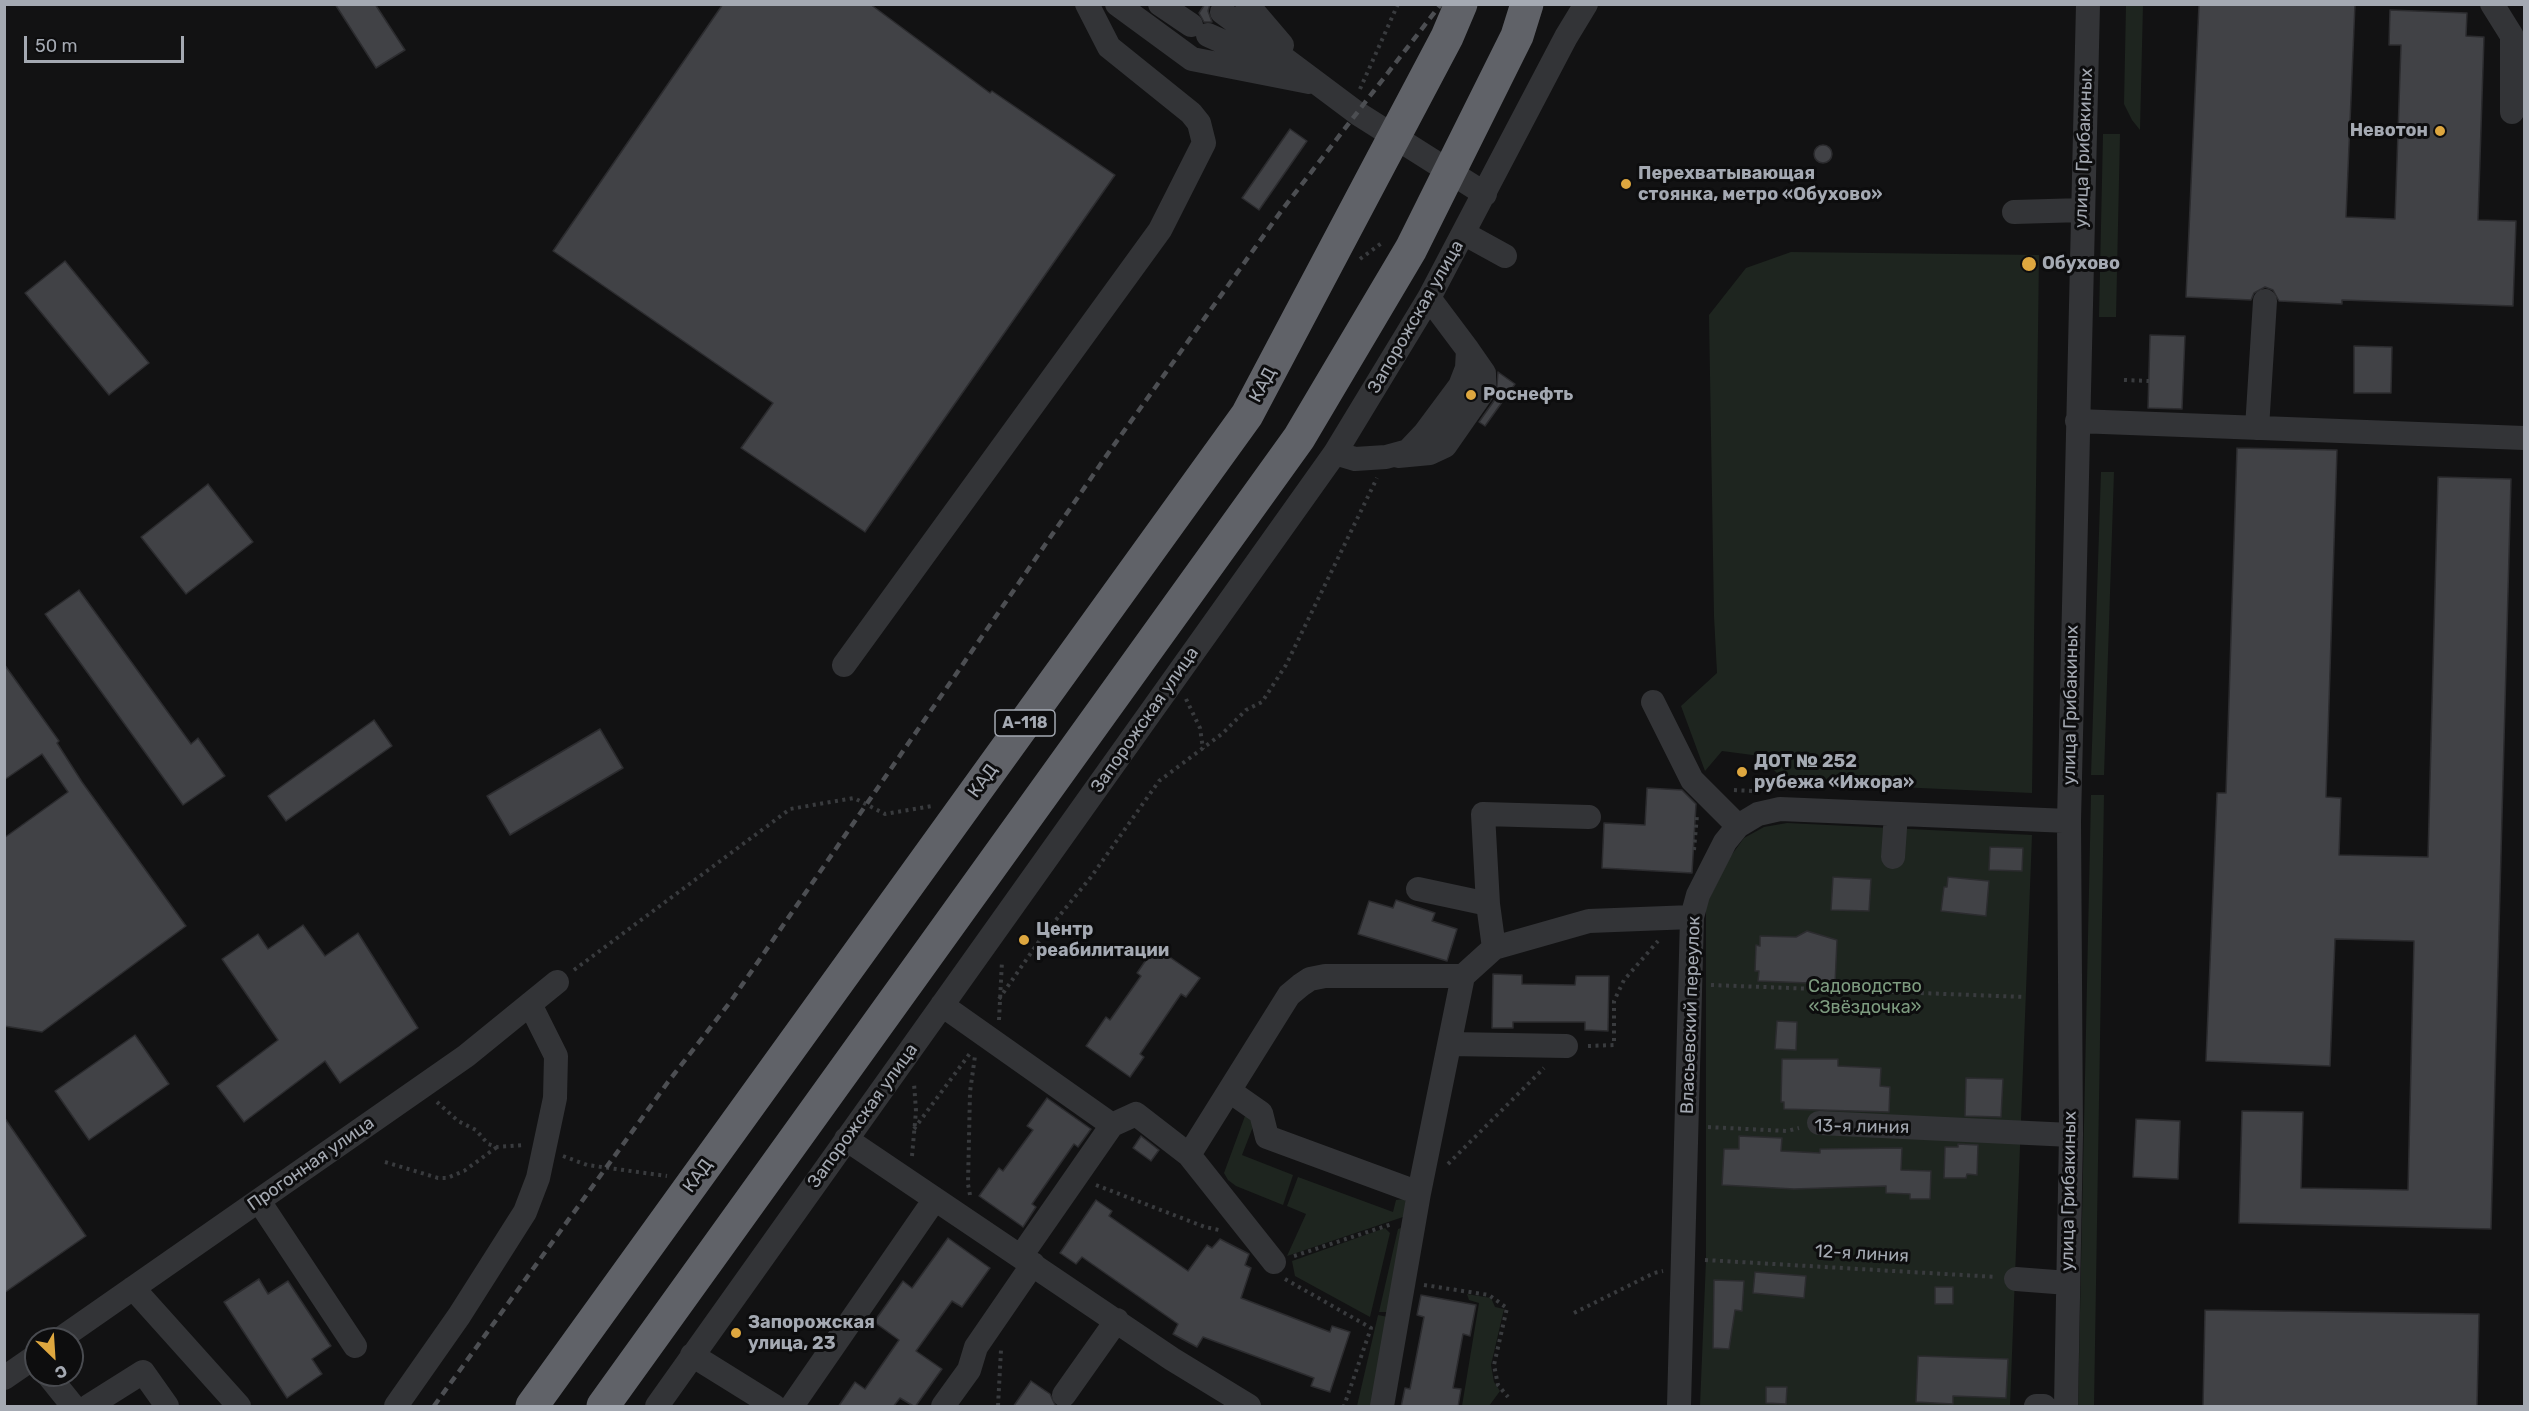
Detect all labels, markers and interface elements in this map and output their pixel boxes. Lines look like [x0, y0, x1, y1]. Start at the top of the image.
scale bar [27, 24, 188, 62]
text: 50 m [35, 35, 78, 57]
street label: улица Грибакиных [2070, 68, 2098, 228]
place label: Невотон [2350, 120, 2428, 142]
marker: Невотон [2433, 124, 2447, 138]
place label: Перехватывающая стоянка, метро «Обухово» [1638, 163, 1882, 206]
marker: Перехватывающая стоянка, метро «Обухово» [1619, 177, 1633, 191]
street label: Запорожская улица [1363, 237, 1469, 397]
place label: Обухово [2042, 253, 2120, 275]
marker: Обухово [2020, 255, 2038, 273]
street label: КАД [1245, 364, 1281, 406]
place label: Роснефть [1483, 384, 1573, 406]
marker: Роснефть [1464, 388, 1478, 402]
street label: улица Грибакиных [2059, 625, 2083, 785]
street label: Запорожская улица [1087, 643, 1203, 797]
road number: А-118 [995, 710, 1055, 736]
place label: ДОТ № 252 рубежа «Ижора» [1754, 751, 1914, 794]
street label: КАД [964, 760, 1002, 802]
marker: ДОТ № 252 рубежа «Ижора» [1735, 765, 1749, 779]
street label: Власьевский переулок [1677, 916, 1705, 1114]
place label: Центр реабилитации [1036, 919, 1169, 962]
marker: Центр реабилитации [1017, 933, 1031, 947]
park label: Садоводство «Звёздочка» [1808, 976, 1922, 1018]
street label: Запорожская улица [803, 1040, 923, 1192]
street label: улица Грибакиных [2057, 1111, 2081, 1271]
street label: Прогонная улица [244, 1112, 378, 1216]
street label: 13-я линия [1815, 1115, 1909, 1139]
street label: КАД [679, 1155, 717, 1197]
street label: 12-я линия [1815, 1241, 1909, 1267]
place label: Запорожская улица, 23 [748, 1312, 875, 1354]
marker: Запорожская улица, 23 [729, 1326, 743, 1340]
north arrow [24, 1327, 84, 1387]
text: С [52, 1361, 70, 1383]

